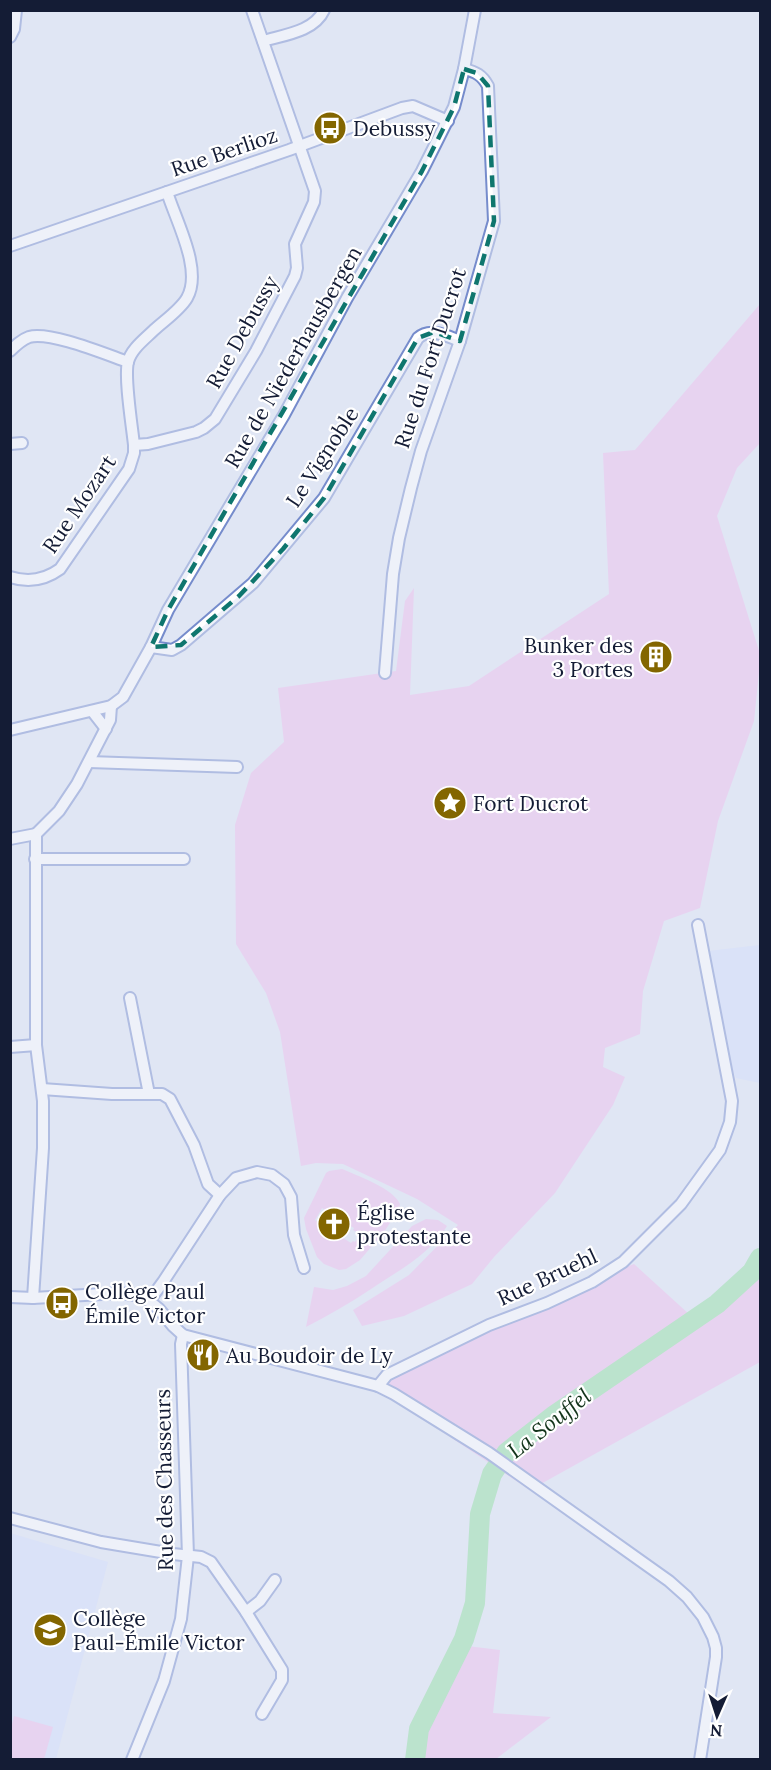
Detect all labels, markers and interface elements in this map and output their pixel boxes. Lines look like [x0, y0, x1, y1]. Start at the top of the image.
bus stop icon: Debussy [312, 110, 348, 146]
place label: Debussy [353, 115, 435, 142]
street label: Rue Berlioz [167, 121, 281, 183]
street label: Rue de Niederhausbergen [218, 241, 368, 473]
street label: Rue du Fort Ducrot [388, 263, 472, 452]
street label: Rue Debussy [200, 271, 284, 393]
street label: Le Vignoble [280, 402, 364, 512]
street label: Rue Mozart [36, 449, 122, 558]
place label: Bunker des 3 Portes [524, 632, 633, 683]
building icon: Bunker des 3 Portes [638, 639, 674, 675]
place icon: Fort Ducrot [432, 785, 468, 821]
place label: Fort Ducrot [473, 790, 589, 817]
place label: Église protestante [357, 1199, 471, 1250]
church icon: Église protestante [316, 1206, 352, 1242]
street label: Rue Bruehl [493, 1242, 601, 1312]
place label: Collège Paul Émile Victor [85, 1278, 205, 1329]
bus stop icon: Collège Paul Émile Victor [44, 1285, 80, 1321]
restaurant icon: Au Boudoir de Ly [185, 1337, 221, 1373]
place label: Au Boudoir de Ly [225, 1342, 393, 1369]
water label: La Souffel [502, 1382, 596, 1464]
street label: Rue des Chasseurs [149, 1389, 179, 1571]
place label: Collège Paul-Émile Victor [73, 1605, 245, 1656]
school or university icon: Collège Paul-Émile Victor [32, 1612, 68, 1648]
north arrow [687, 1686, 747, 1746]
text: N [710, 1721, 723, 1741]

